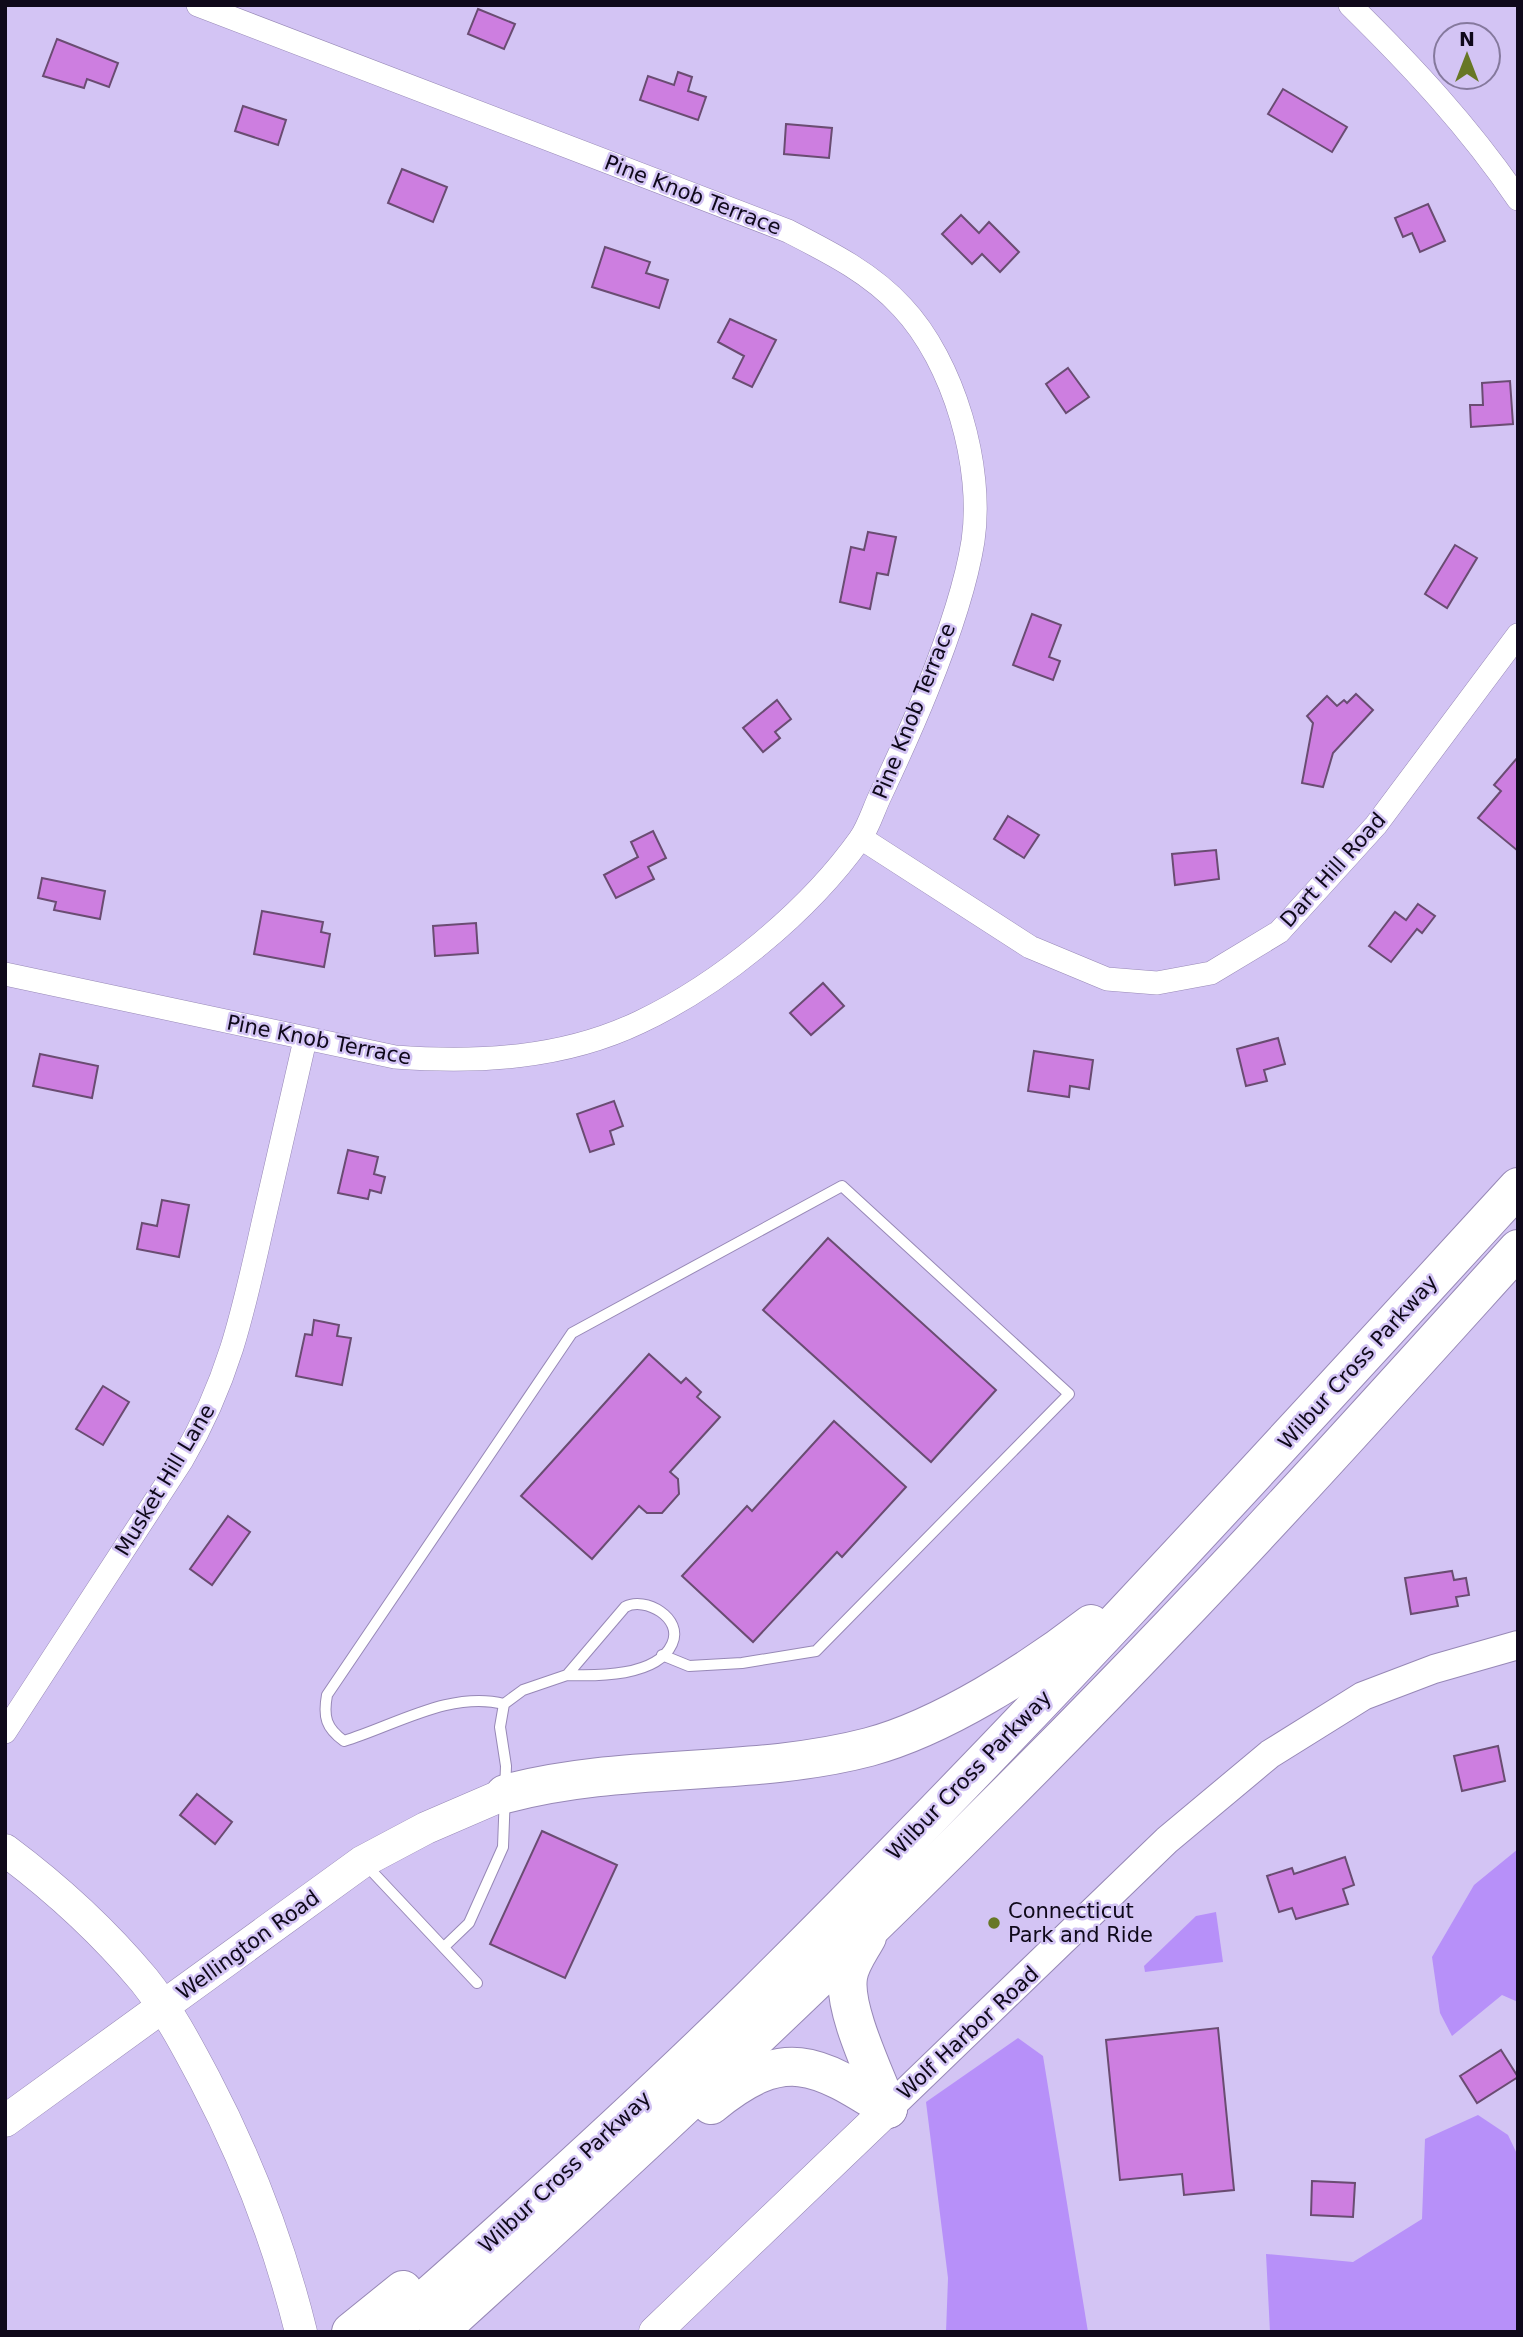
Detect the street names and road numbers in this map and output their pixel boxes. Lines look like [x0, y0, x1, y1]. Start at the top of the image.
street label: Pine Knob Terrace [601, 150, 785, 240]
street label: Pine Knob Terrace [868, 620, 960, 802]
street label: Dart Hill Road [1275, 808, 1391, 932]
street label: Pine Knob Terrace [225, 1010, 413, 1070]
street label: Wilbur Cross Parkway [1273, 1270, 1443, 1454]
street label: Musket Hill Lane [110, 1400, 220, 1560]
street label: Wilbur Cross Parkway [882, 1685, 1056, 1865]
street label: Wellington Road [172, 1885, 324, 2005]
street label: Wolf Harbor Road [893, 1962, 1043, 2104]
street label: Wilbur Cross Parkway [474, 2086, 656, 2258]

